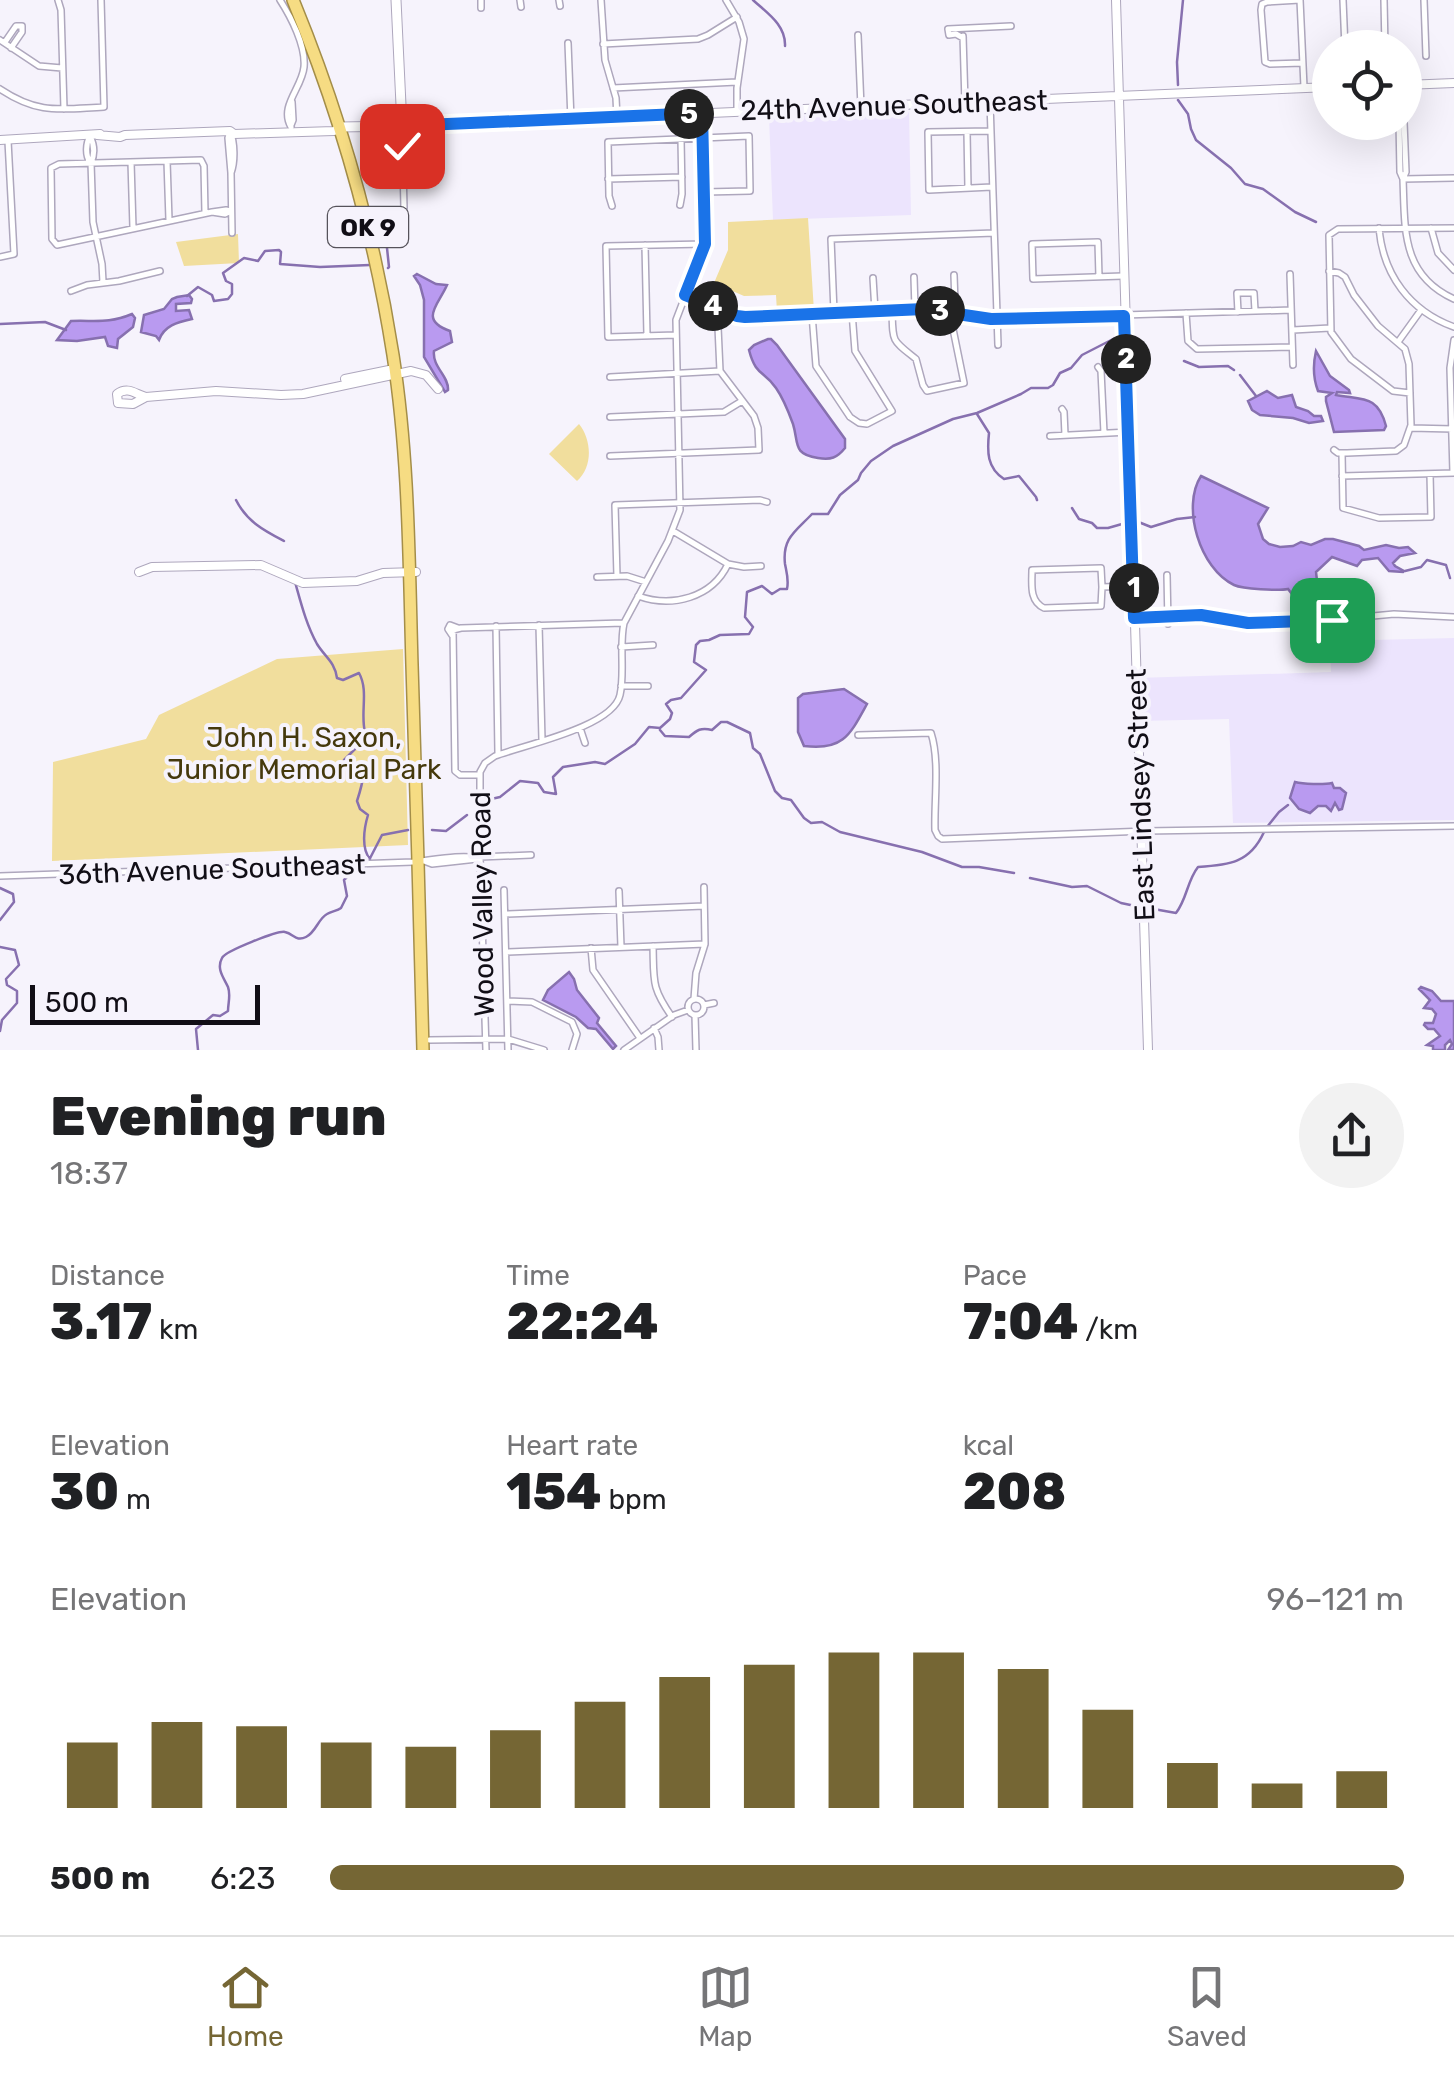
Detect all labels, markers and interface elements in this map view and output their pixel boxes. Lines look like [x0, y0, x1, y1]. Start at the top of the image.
map controls [1312, 30, 1422, 140]
button: locate [1312, 30, 1422, 140]
street label: 24th Avenue Southeast [740, 84, 1048, 127]
pin: 5 [664, 89, 714, 139]
text: 5 [680, 97, 698, 130]
pin [360, 104, 445, 189]
icon: check [375, 119, 430, 174]
road number: OK 9 [328, 207, 408, 247]
pin: 4 [688, 281, 738, 331]
pin: 3 [915, 286, 965, 336]
text: 4 [703, 289, 723, 322]
text: 3 [931, 294, 949, 327]
pin: 2 [1101, 334, 1151, 384]
text: 2 [1117, 342, 1135, 375]
pin: 1 [1109, 563, 1159, 613]
text: 1 [1127, 571, 1141, 604]
pin [1290, 578, 1375, 663]
icon: arrive [1305, 593, 1360, 648]
street label: East Lindsey Street [1120, 668, 1161, 922]
park label: John H. Saxon, Junior Memorial Park [167, 721, 442, 786]
street label: Wood Valley Road [464, 791, 501, 1017]
street label: 36th Avenue Southeast [58, 848, 366, 891]
scale bar [30, 980, 260, 1024]
text: 500 m [45, 986, 129, 1019]
button: share [1299, 1083, 1404, 1188]
text: Evening run [50, 1084, 387, 1149]
text: 18:37 [50, 1154, 128, 1192]
text: Distance [50, 1259, 165, 1292]
text: Time [506, 1259, 570, 1292]
text: Pace [963, 1259, 1027, 1292]
text: 3.17 [50, 1292, 152, 1352]
text: 22:24 [506, 1292, 659, 1352]
text: 7:04 [963, 1292, 1078, 1352]
text: km [152, 1313, 198, 1346]
text: /km [1078, 1313, 1138, 1346]
text: Elevation [50, 1429, 170, 1462]
text: Heart rate [506, 1429, 638, 1462]
text: kcal [963, 1429, 1014, 1462]
text: 30 [50, 1462, 119, 1522]
text: 154 [506, 1462, 602, 1522]
text: 208 [963, 1462, 1066, 1522]
text: m [119, 1483, 151, 1516]
text: bpm [602, 1483, 667, 1516]
text: Elevation [50, 1580, 187, 1618]
text: 96–121 m [1266, 1580, 1404, 1618]
text: 500 m [50, 1859, 150, 1897]
text: 6:23 [210, 1859, 276, 1897]
tab: Home [207, 1960, 284, 2053]
tab: Map [698, 1960, 753, 2053]
tab: Saved [1167, 1960, 1247, 2053]

